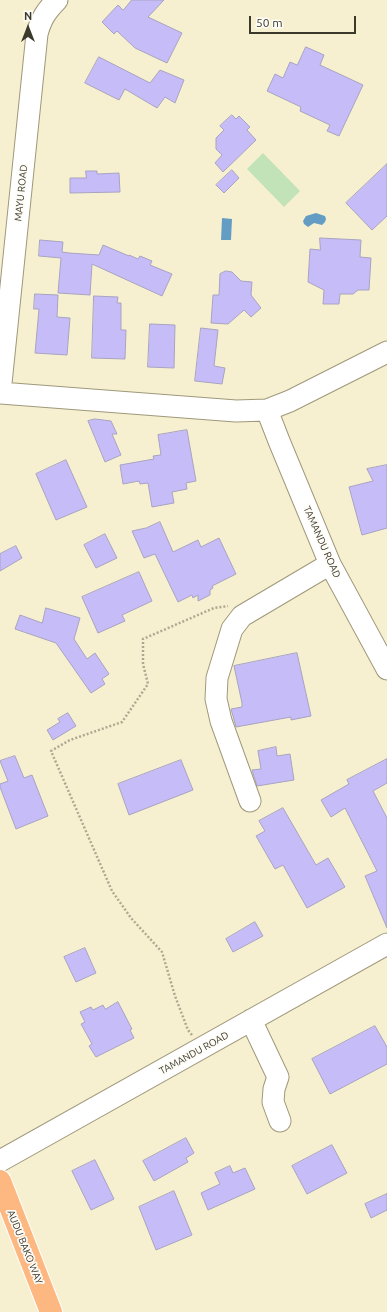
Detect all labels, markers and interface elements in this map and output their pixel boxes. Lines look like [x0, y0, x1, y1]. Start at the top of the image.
north arrow [8, 8, 48, 48]
scale bar [251, 8, 358, 34]
text: N [24, 10, 32, 22]
text: 50 m [256, 16, 283, 29]
street label: MAYU ROAD [12, 164, 30, 222]
street label: TAMANDU ROAD [301, 504, 343, 580]
street label: TAMANDU ROAD [157, 1029, 231, 1077]
street label: AUDU BAKO WAY [5, 1208, 45, 1286]

